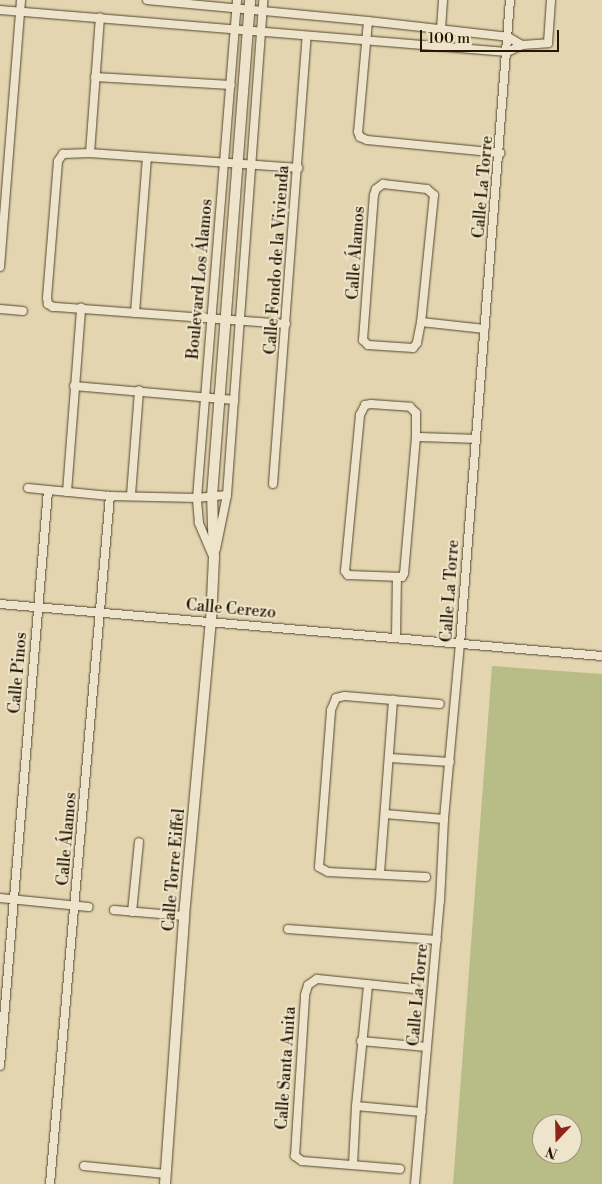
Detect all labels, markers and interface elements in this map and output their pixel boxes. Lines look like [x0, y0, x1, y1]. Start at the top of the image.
scale bar [422, 20, 561, 52]
text: 100 m [428, 29, 470, 48]
street label: Calle La Torre [469, 135, 497, 239]
street label: Calle Fondo de la Vivienda [261, 165, 293, 355]
street label: Boulevard Los Álamos [183, 198, 217, 360]
street label: Calle Álamos [343, 206, 369, 300]
street label: Calle La Torre [437, 539, 463, 643]
street label: Calle Cerezo [185, 595, 277, 623]
street label: Calle Pinos [5, 631, 31, 715]
street label: Calle Álamos [53, 791, 81, 887]
street label: Calle Torre Eiffel [159, 808, 189, 932]
street label: Calle La Torre [404, 943, 432, 1047]
street label: Calle Santa Anita [272, 1006, 300, 1130]
north arrow [532, 1114, 582, 1164]
text: N [544, 1142, 560, 1162]

